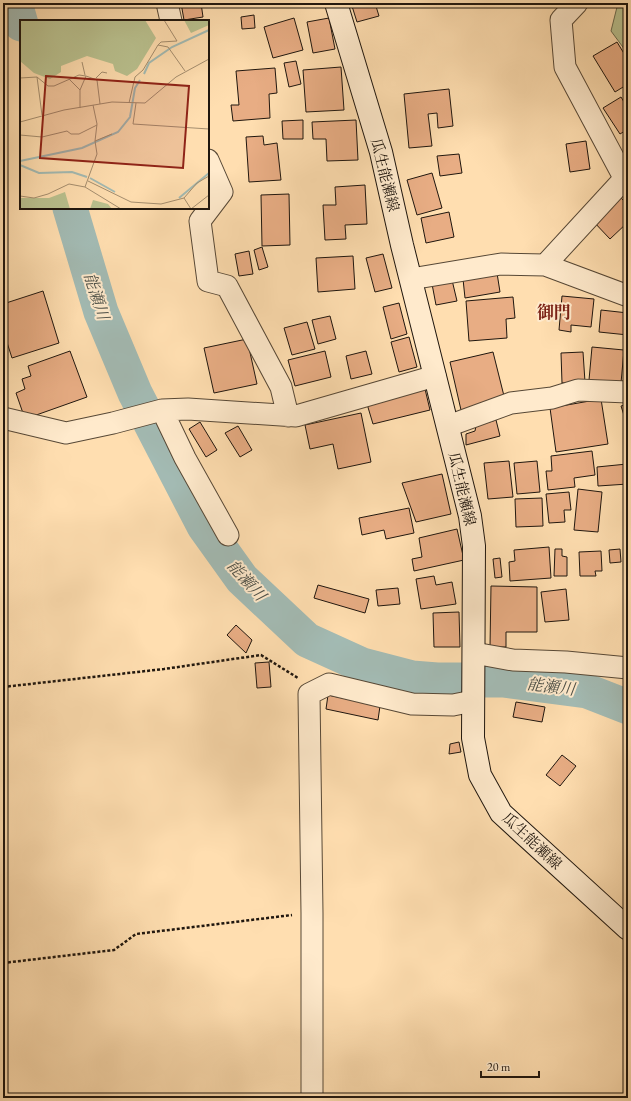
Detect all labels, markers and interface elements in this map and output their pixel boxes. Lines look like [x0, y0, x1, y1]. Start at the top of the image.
inset map [20, 20, 209, 209]
street label: 瓜生能瀬線 [367, 136, 404, 214]
water label: 能瀬川 [79, 270, 115, 324]
district label: 御門 [537, 301, 571, 323]
street label: 瓜生能瀬線 [445, 450, 480, 528]
water label: 能瀬川 [223, 555, 272, 607]
water label: 能瀬川 [526, 673, 578, 700]
street label: 瓜生能瀬線 [498, 808, 566, 873]
scale bar [481, 1053, 539, 1079]
text: 20 m [487, 1059, 511, 1075]

